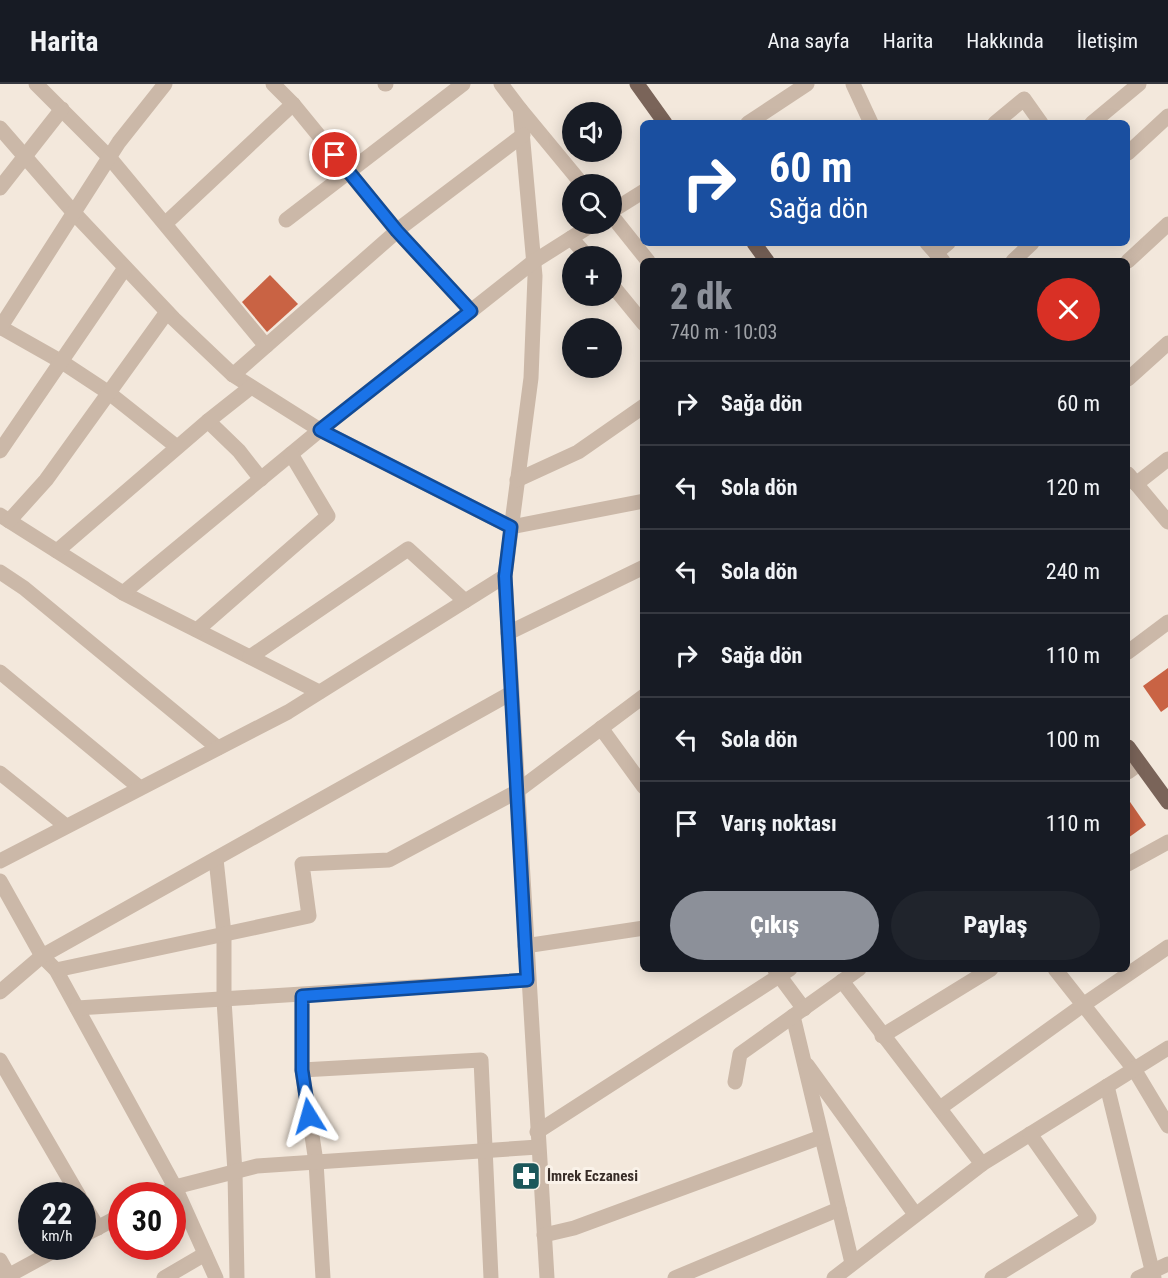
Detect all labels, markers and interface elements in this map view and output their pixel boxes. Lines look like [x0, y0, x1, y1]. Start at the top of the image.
text: Harita [30, 25, 98, 58]
text: Ana sayfa [767, 29, 850, 53]
text: Harita [883, 29, 933, 53]
text: Hakkında [966, 29, 1044, 53]
text: İletişim [1077, 29, 1138, 53]
map controls [562, 102, 622, 378]
button: sound [562, 102, 622, 162]
pin [309, 129, 360, 180]
icon: arrive [318, 138, 351, 171]
text: 60 m [769, 143, 852, 192]
icon: right [670, 144, 748, 222]
button: search [562, 174, 622, 234]
text: Sağa dön [769, 193, 868, 225]
button: + [562, 246, 622, 306]
text: 2 dk [670, 276, 732, 318]
button: close [1037, 278, 1100, 341]
button: − [562, 318, 622, 378]
text: 740 m · 10:03 [670, 320, 777, 344]
icon: right [670, 387, 703, 420]
text: Sağa dön [721, 391, 802, 416]
text: 60 m [1057, 391, 1100, 416]
icon: left [670, 471, 703, 504]
text: Sola dön [721, 475, 797, 500]
text: 120 m [1046, 475, 1100, 500]
icon: left [670, 555, 703, 588]
text: Sola dön [721, 559, 797, 584]
text: 240 m [1046, 559, 1100, 584]
icon: right [670, 639, 703, 672]
text: Sağa dön [721, 643, 802, 668]
text: 110 m [1046, 643, 1100, 668]
icon: left [670, 723, 703, 756]
text: Sola dön [721, 727, 797, 752]
text: 100 m [1046, 727, 1100, 752]
icon: arrive [670, 807, 703, 840]
text: Varış noktası [721, 811, 837, 836]
text: 110 m [1046, 811, 1100, 836]
button: Çıkış [670, 891, 879, 960]
button: Paylaş [891, 891, 1100, 960]
position arrow [277, 1084, 341, 1148]
pharmacy icon: İmrek Eczanesi [510, 1160, 542, 1192]
place label: İmrek Eczanesi [547, 1167, 638, 1185]
speed limit sign: 30 [108, 1182, 186, 1260]
text: 22 [42, 1196, 72, 1231]
text: km/h [42, 1227, 72, 1245]

